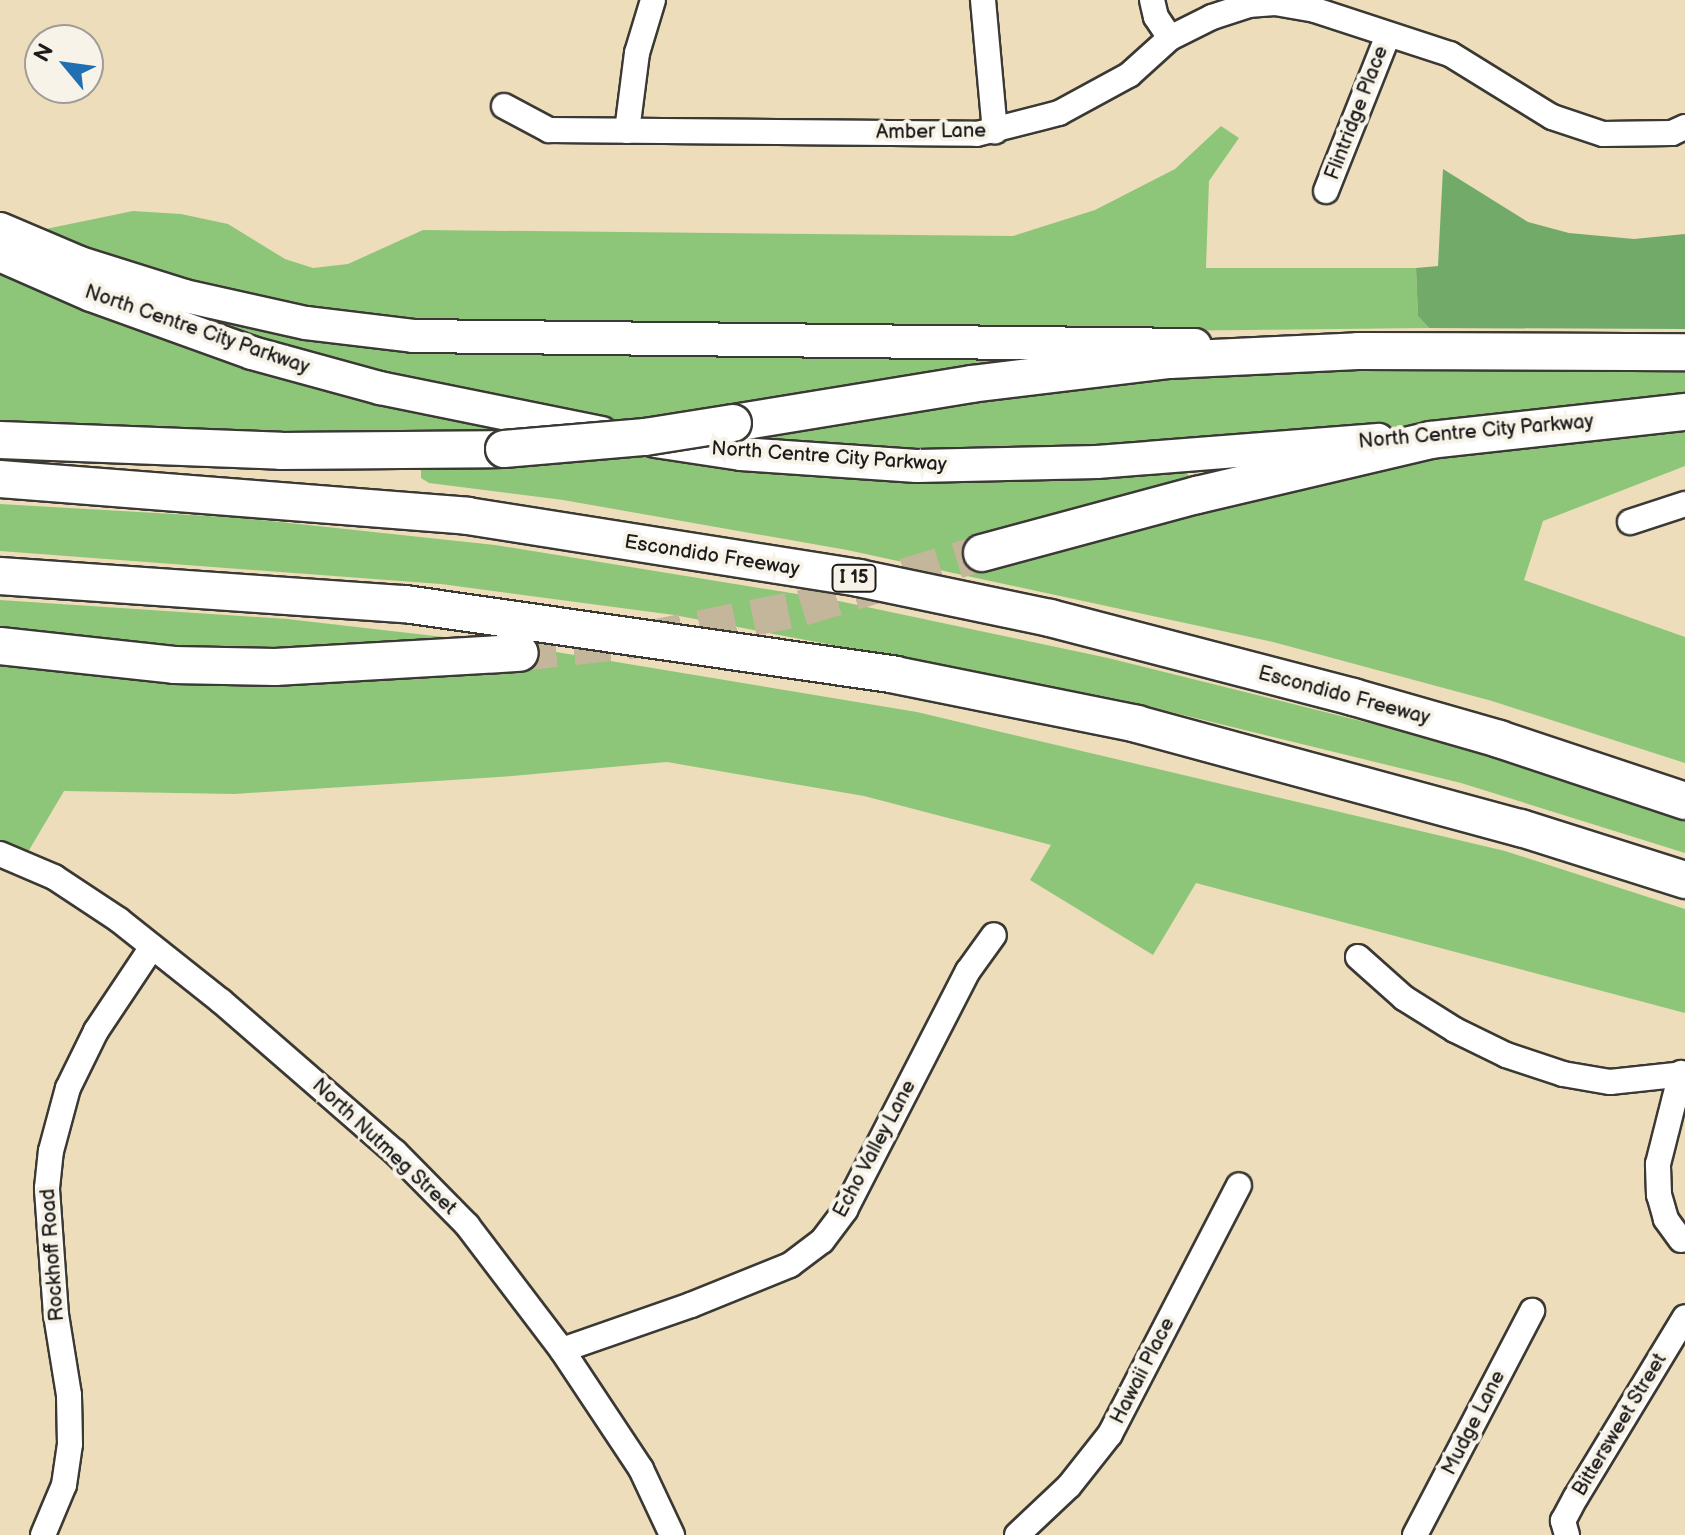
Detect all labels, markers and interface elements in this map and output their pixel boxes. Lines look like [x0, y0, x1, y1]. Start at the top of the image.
north arrow [24, 24, 104, 104]
text: N [29, 39, 60, 67]
street label: Flintridge Place [1320, 43, 1394, 183]
street label: Amber Lane [876, 119, 986, 145]
street label: North Centre City Parkway [81, 280, 313, 380]
street label: North Centre City Parkway [1357, 410, 1595, 454]
street label: North Centre City Parkway [710, 437, 948, 477]
street label: Escondido Freeway [623, 530, 801, 582]
road number: I 15 [830, 564, 878, 592]
street label: Escondido Freeway [1255, 662, 1433, 730]
street label: North Nutmeg Street [307, 1074, 461, 1220]
street label: Echo Valley Lane [828, 1075, 922, 1223]
street label: Rockhoff Road [36, 1188, 70, 1322]
street label: Hawaii Place [1106, 1314, 1180, 1428]
street label: Bittersweet Street [1568, 1349, 1672, 1501]
street label: Mudge Lane [1437, 1367, 1511, 1479]

